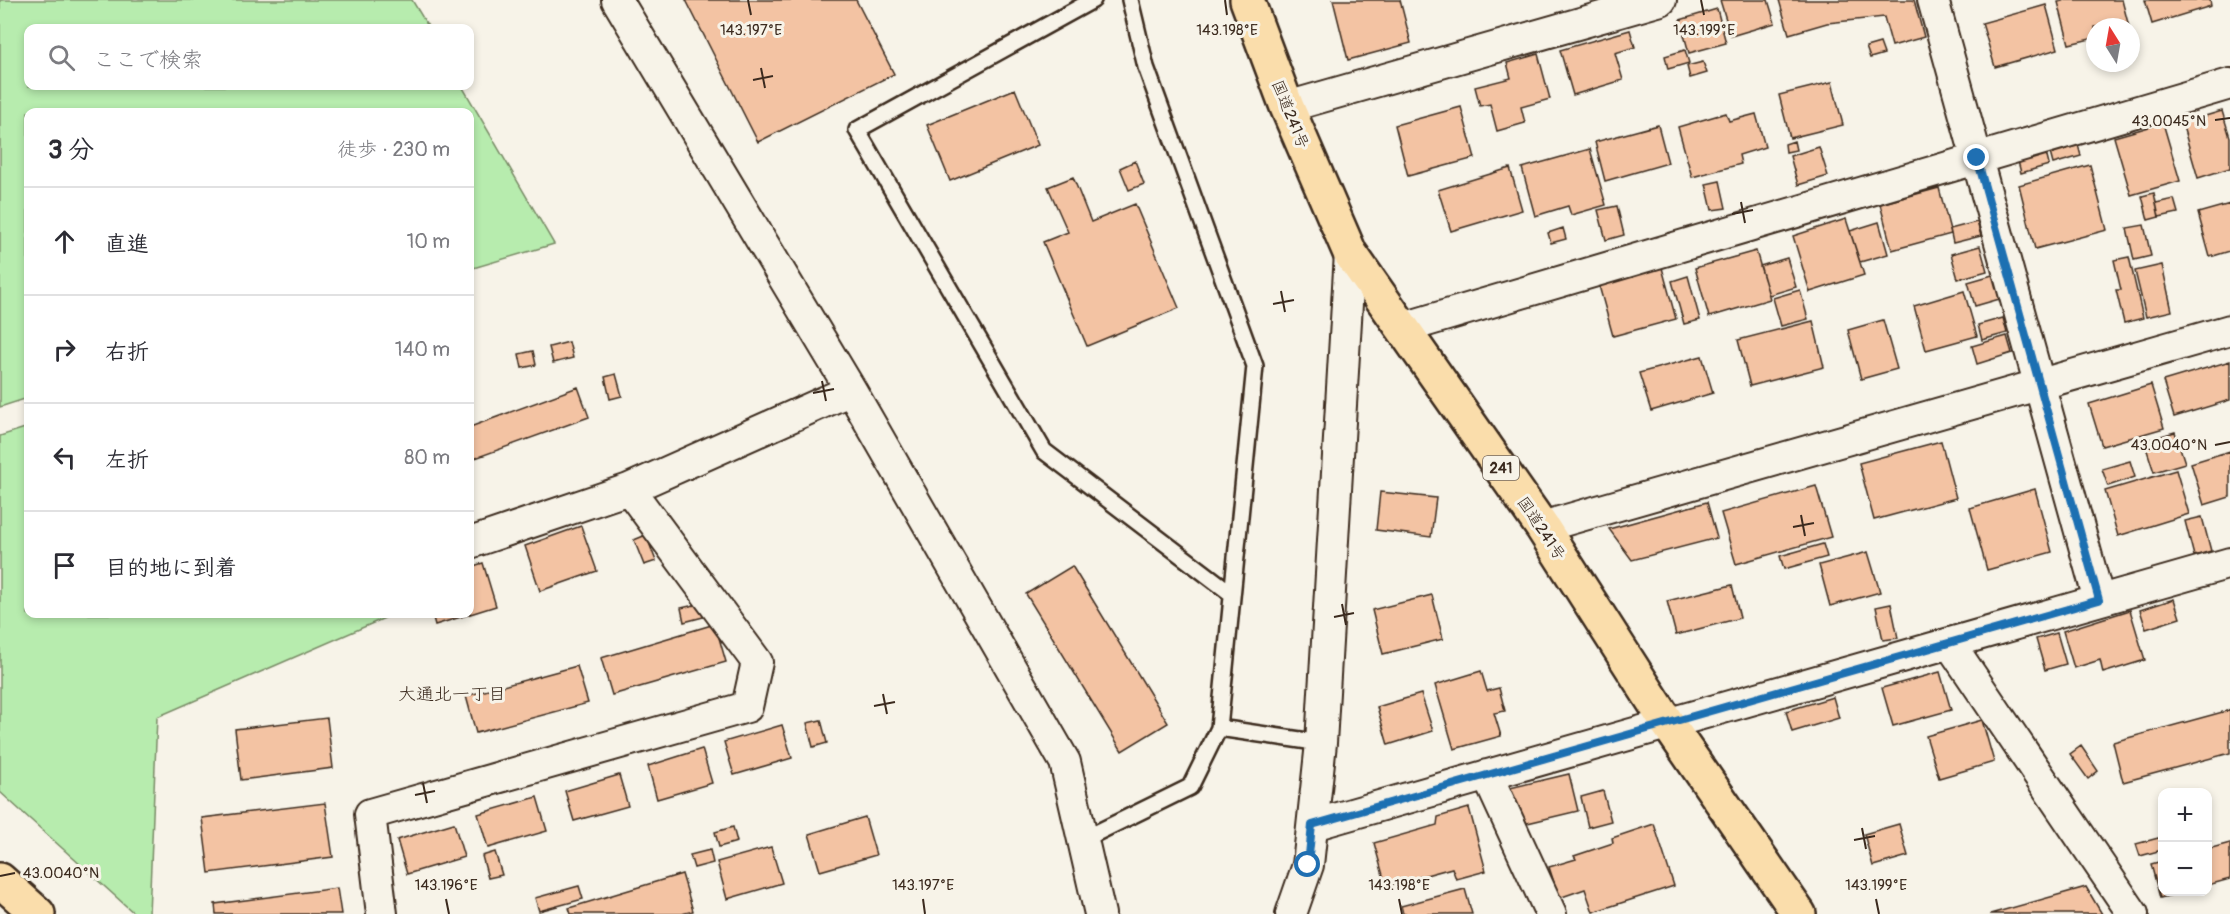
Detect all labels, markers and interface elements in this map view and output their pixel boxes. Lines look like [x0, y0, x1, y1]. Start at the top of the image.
north arrow [2086, 18, 2140, 72]
text: 143.197°E [720, 21, 782, 40]
text: 143.198°E [1196, 21, 1258, 40]
text: 143.199°E [1673, 21, 1735, 40]
search box [24, 24, 474, 90]
icon: search [45, 41, 78, 74]
text: ここで検索 [93, 46, 203, 74]
street label: 国道241号 [1267, 77, 1313, 152]
text: 43.0045°N [2132, 112, 2206, 131]
text: 3 分 [48, 134, 94, 166]
text: 徒歩 · 230 m [337, 137, 450, 162]
route end [1963, 144, 1989, 170]
icon: ahead [48, 225, 81, 258]
text: 10 m [406, 229, 450, 254]
text: 直進 [105, 230, 149, 258]
icon: right [48, 333, 81, 366]
text: 140 m [395, 337, 450, 362]
text: 右折 [105, 338, 149, 366]
text: 43.0040°N [2131, 436, 2207, 455]
icon: left [48, 441, 81, 474]
text: 80 m [404, 445, 450, 470]
text: 左折 [105, 446, 149, 474]
road number: 241 [1483, 456, 1519, 480]
street label: 国道241号 [1513, 493, 1570, 564]
icon: arrive [48, 549, 81, 582]
text: 目的地に到着 [105, 554, 237, 582]
district label: 大通北一丁目 [398, 683, 506, 706]
map controls [2158, 788, 2212, 896]
button: + [2158, 788, 2212, 842]
button: − [2158, 842, 2212, 896]
route start [1294, 851, 1320, 877]
text: 43.0040°N [23, 864, 99, 883]
text: 143.196°E [415, 876, 478, 895]
text: 143.197°E [892, 876, 954, 895]
text: 143.198°E [1368, 876, 1430, 895]
text: 143.199°E [1845, 876, 1907, 895]

